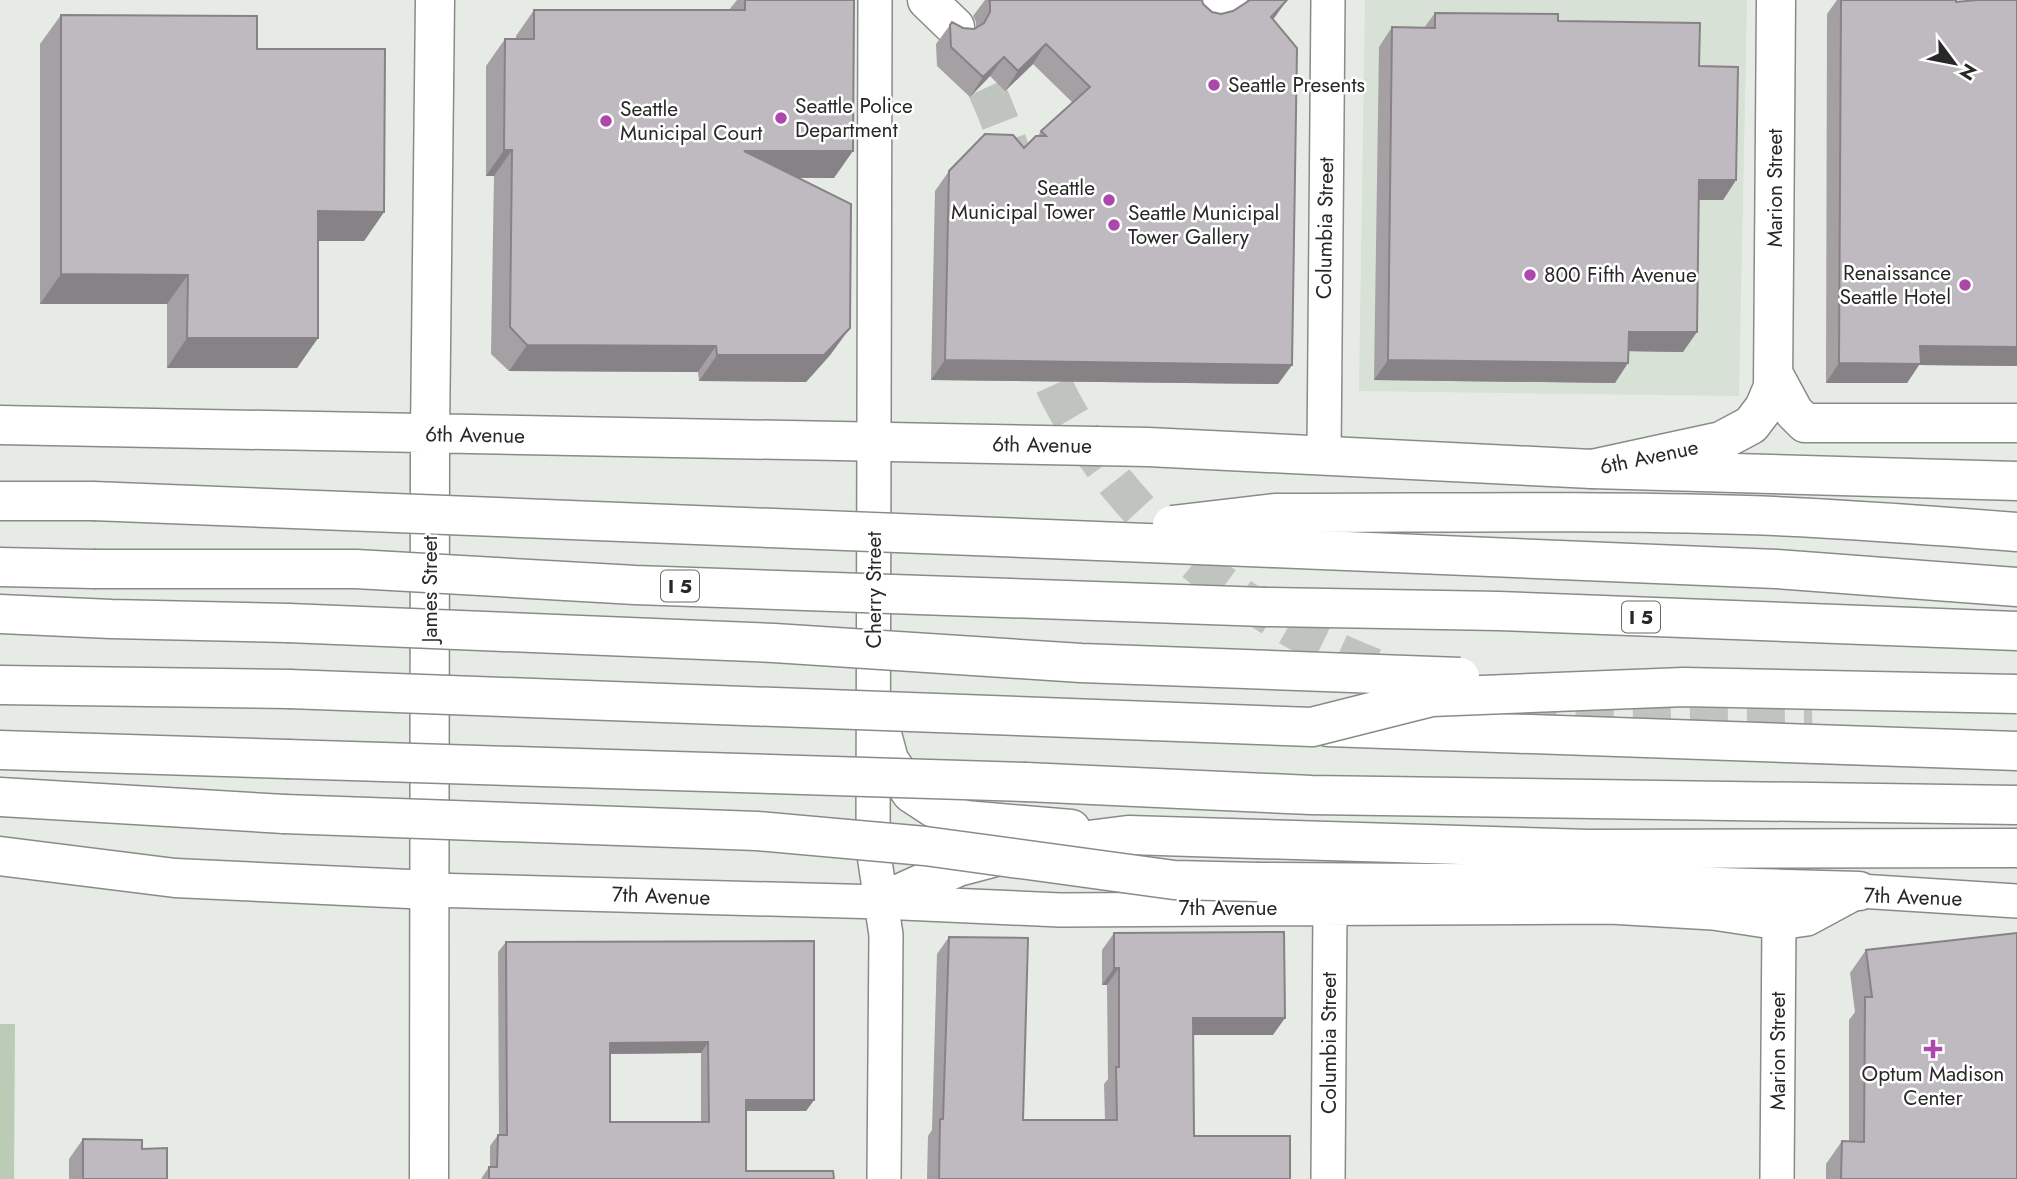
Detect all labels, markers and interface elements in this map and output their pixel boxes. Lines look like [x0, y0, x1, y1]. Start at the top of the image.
north arrow [1919, 28, 1989, 98]
text: N [1953, 58, 1983, 85]
place label: Seattle Presents [1228, 70, 1365, 100]
marker: Seattle Presents [1206, 77, 1222, 93]
place label: Seattle Police Department [795, 91, 913, 145]
place label: Seattle Municipal Court [620, 94, 762, 148]
marker: Seattle Police Department [773, 110, 789, 126]
marker: Seattle Municipal Court [598, 113, 614, 129]
street label: Marion Street [1760, 129, 1790, 247]
street label: Columbia Street [1309, 157, 1341, 299]
place label: Seattle Municipal Tower [951, 173, 1096, 227]
marker: Seattle Municipal Tower [1101, 192, 1117, 208]
place label: Seattle Municipal Tower Gallery [1128, 198, 1279, 252]
marker: Seattle Municipal Tower Gallery [1106, 217, 1122, 233]
place label: Renaissance Seattle Hotel [1839, 258, 1951, 312]
place label: 800 Fifth Avenue [1544, 260, 1697, 290]
marker: 800 Fifth Avenue [1522, 267, 1538, 283]
marker: Renaissance Seattle Hotel [1957, 277, 1973, 293]
street label: 6th Avenue [425, 419, 525, 451]
street label: 6th Avenue [992, 429, 1092, 461]
street label: 6th Avenue [1597, 432, 1701, 482]
street label: Cherry Street [859, 532, 889, 648]
street label: James Street [415, 535, 445, 646]
road number: I 5 [661, 570, 699, 601]
road number: I 5 [1622, 602, 1660, 632]
street label: 7th Avenue [611, 879, 711, 913]
street label: 7th Avenue [1863, 880, 1963, 914]
street label: 7th Avenue [1179, 893, 1278, 923]
street label: Columbia Street [1314, 972, 1344, 1114]
street label: Marion Street [1763, 992, 1793, 1110]
marker: Optum Madison Center [1923, 1039, 1943, 1059]
place label: Optum Madison Center [1862, 1059, 2004, 1113]

